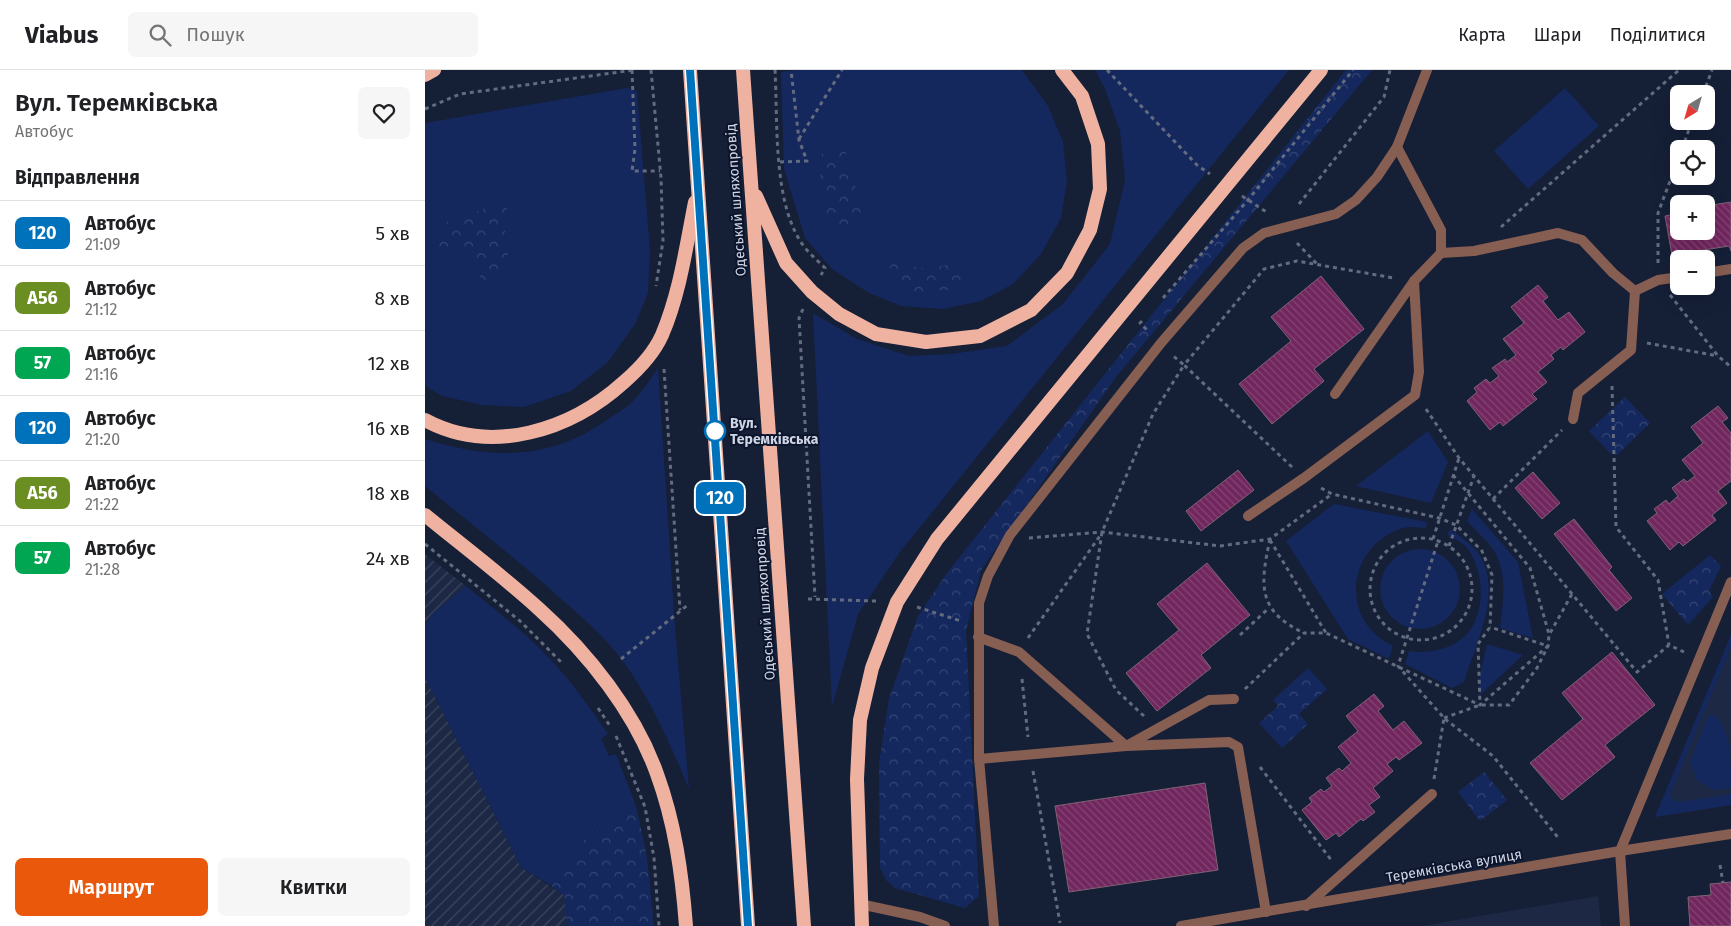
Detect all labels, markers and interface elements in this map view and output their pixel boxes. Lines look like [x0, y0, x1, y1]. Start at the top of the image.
search box [128, 12, 478, 57]
text: Viabus [25, 21, 98, 49]
icon: search [146, 21, 174, 49]
text: Пошук [186, 23, 245, 46]
text: Карта [1458, 24, 1506, 46]
text: Шари [1534, 24, 1582, 46]
text: Поділитися [1610, 24, 1706, 46]
north arrow [1670, 85, 1715, 130]
map controls [1670, 85, 1715, 295]
button: heart [358, 87, 410, 139]
text: Вул. Теремківська [15, 89, 218, 117]
text: Автобус [15, 122, 74, 141]
street label: Одеський шляхопровід [722, 123, 750, 277]
button: locate [1670, 140, 1715, 185]
text: Відправлення [15, 166, 140, 189]
button: + [1670, 195, 1715, 240]
text: Автобус [85, 212, 156, 235]
text: 120 [28, 222, 57, 244]
text: 5 хв [376, 222, 410, 245]
text: 21:09 [85, 235, 120, 254]
button: − [1670, 250, 1715, 295]
text: Автобус [85, 277, 156, 300]
text: A56 [27, 287, 58, 309]
text: 8 хв [375, 287, 410, 310]
text: 21:12 [85, 300, 118, 319]
text: Автобус [85, 342, 156, 365]
text: 57 [34, 352, 51, 374]
text: 12 хв [367, 352, 410, 375]
text: 21:16 [85, 365, 118, 384]
text: Автобус [85, 407, 156, 430]
place label: Вул. Теремківська [730, 415, 819, 448]
text: 120 [28, 417, 57, 439]
text: 16 хв [367, 417, 410, 440]
marker: Вул. Теремківська [704, 420, 726, 442]
text: 21:20 [85, 430, 120, 449]
text: Автобус [85, 472, 156, 495]
text: A56 [27, 482, 58, 504]
text: 18 хв [366, 482, 410, 505]
line badge: 120 [691, 482, 749, 514]
text: 120 [706, 487, 734, 509]
text: 21:22 [85, 495, 119, 514]
street label: Одеський шляхопровід [751, 527, 779, 681]
text: Автобус [85, 537, 156, 560]
text: 57 [34, 547, 51, 569]
text: 24 хв [366, 547, 410, 570]
text: 21:28 [85, 560, 120, 579]
street label: Теремківська вулиця [1385, 846, 1523, 886]
button: Маршрут [15, 858, 208, 916]
button: Квитки [218, 858, 410, 916]

